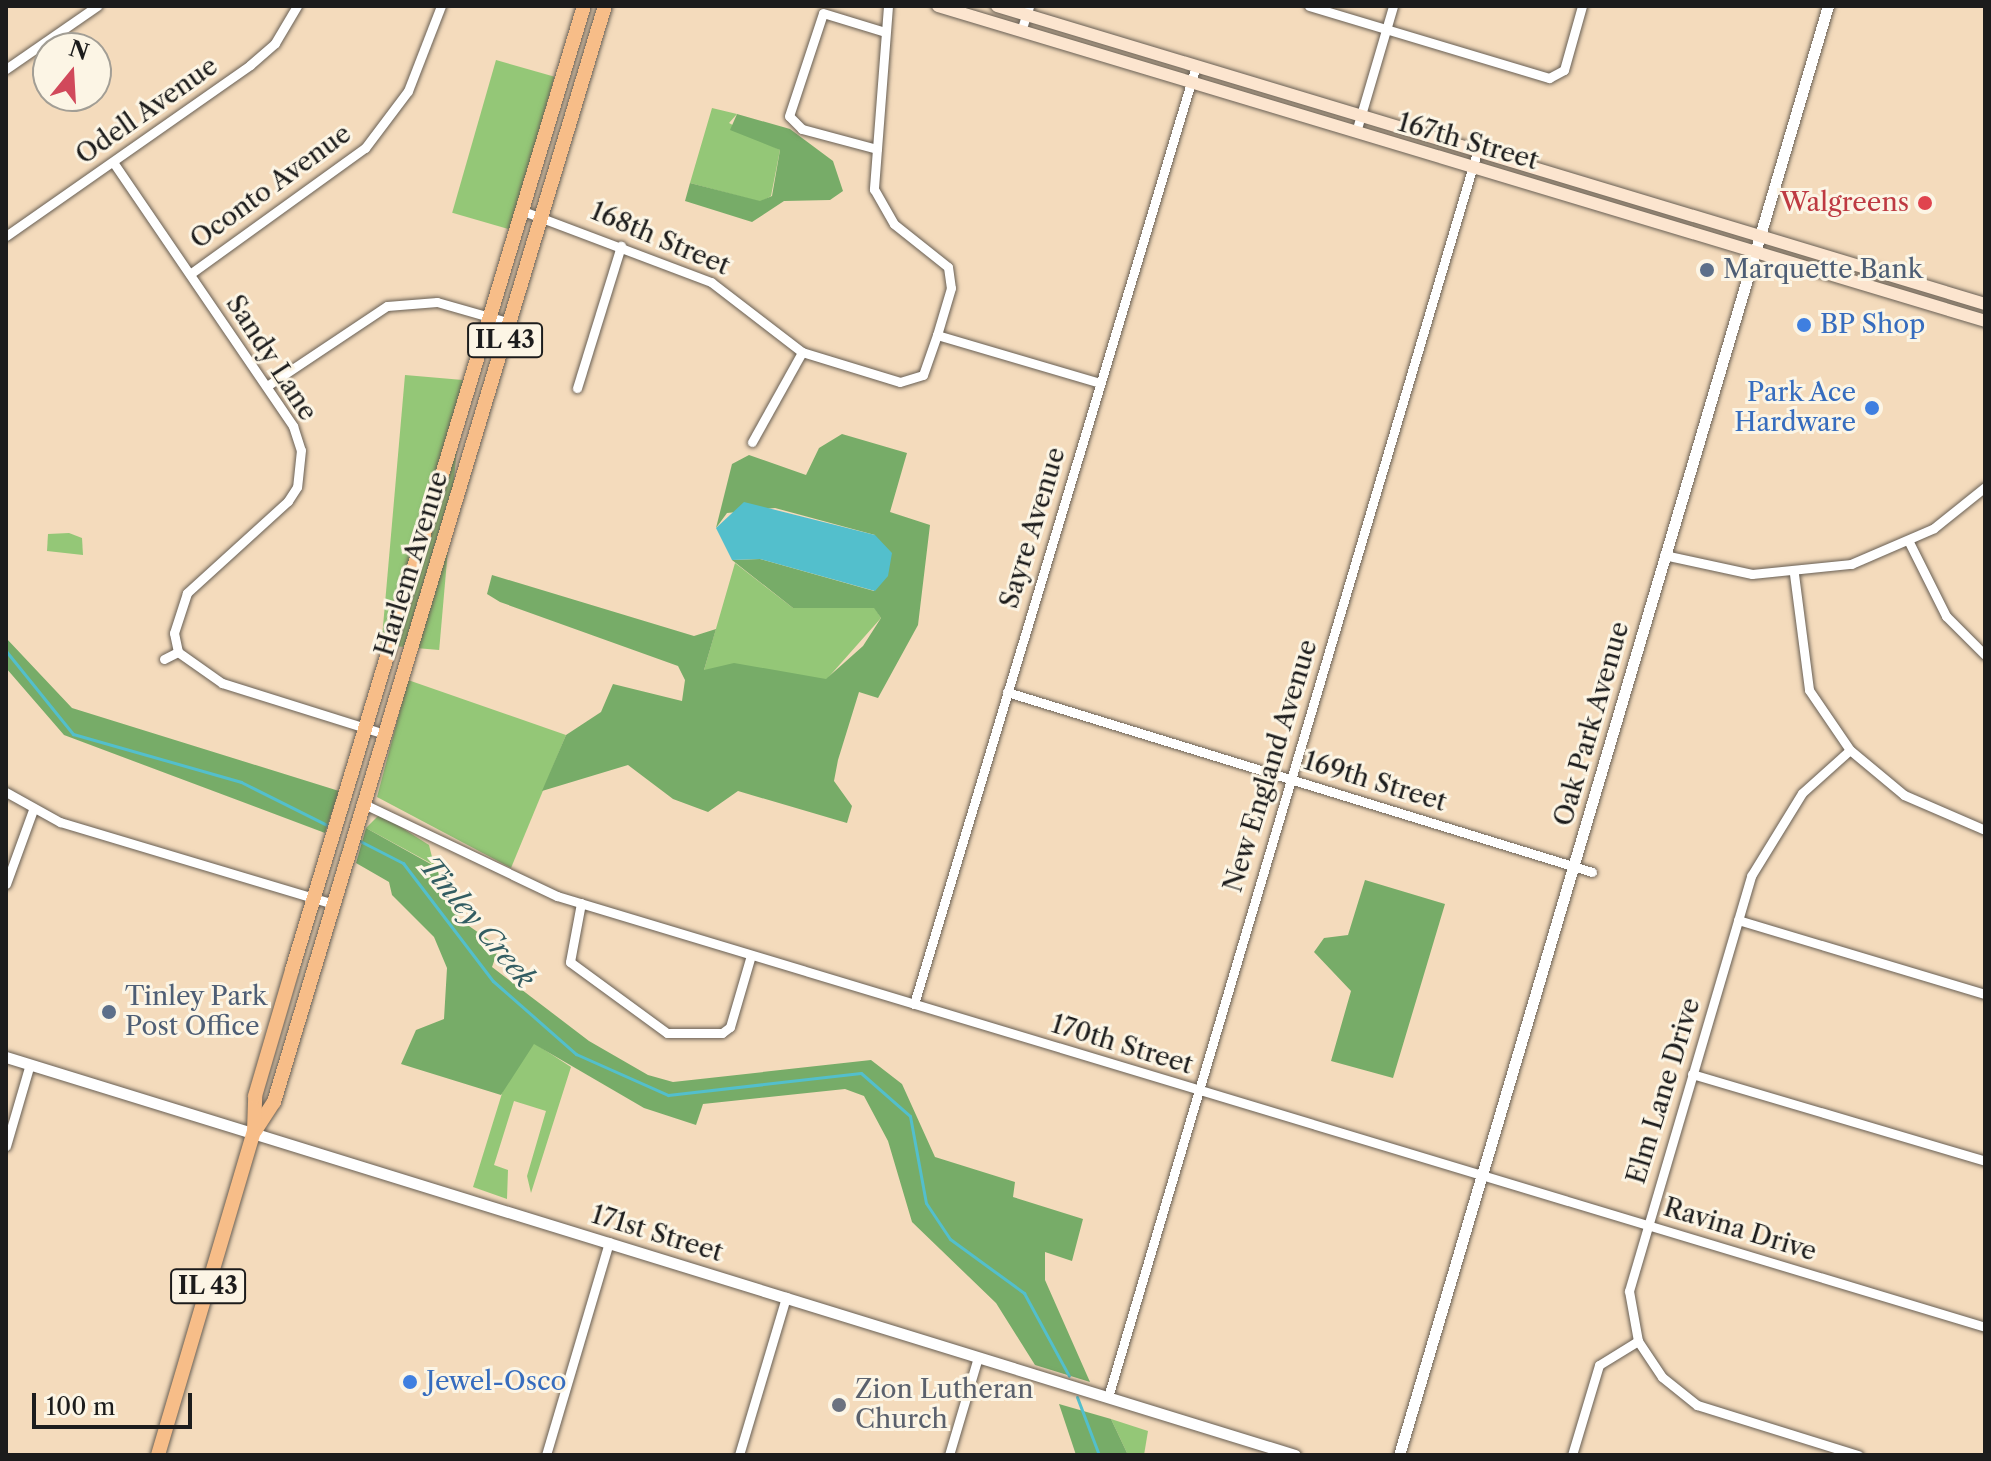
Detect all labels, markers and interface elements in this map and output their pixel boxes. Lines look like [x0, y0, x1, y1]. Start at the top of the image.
north arrow [32, 32, 112, 112]
text: N [66, 35, 92, 66]
street label: Odell Avenue [70, 50, 224, 172]
street label: 167th Street [1394, 107, 1542, 177]
street label: Oconto Avenue [184, 118, 358, 256]
place label: Walgreens [1780, 187, 1909, 219]
marker: Walgreens [1916, 194, 1934, 212]
street label: 168th Street [586, 196, 734, 282]
place label: Marquette Bank [1723, 254, 1923, 286]
marker: Marquette Bank [1698, 261, 1716, 279]
street label: Sandy Lane [219, 289, 323, 427]
place label: BP Shop [1820, 309, 1926, 341]
marker: BP Shop [1795, 316, 1813, 334]
road number: IL 43 [465, 320, 545, 360]
place label: Park Ace Hardware [1734, 377, 1856, 438]
marker: Park Ace Hardware [1863, 399, 1881, 417]
street label: Sayre Avenue [994, 443, 1072, 613]
street label: Harlem Avenue [369, 467, 455, 661]
street label: Oak Park Avenue [1548, 617, 1636, 831]
street label: New England Avenue [1217, 635, 1325, 897]
street label: 169th Street [1300, 746, 1450, 818]
water label: Tinley Creek [414, 850, 542, 994]
place label: Tinley Park Post Office [125, 981, 268, 1042]
street label: Elm Lane Drive [1621, 994, 1707, 1188]
marker: Tinley Park Post Office [100, 1003, 118, 1021]
street label: 170th Street [1047, 1009, 1197, 1081]
street label: Ravina Drive [1660, 1192, 1820, 1268]
street label: 171st Street [588, 1199, 726, 1269]
road number: IL 43 [168, 1266, 248, 1306]
place label: Jewel-Osco [426, 1366, 567, 1398]
marker: Jewel-Osco [401, 1373, 419, 1391]
place label: Zion Lutheran Church [855, 1374, 1034, 1436]
scale bar [36, 1377, 196, 1427]
text: 100 m [46, 1392, 115, 1421]
marker: Zion Lutheran Church [830, 1396, 848, 1414]

